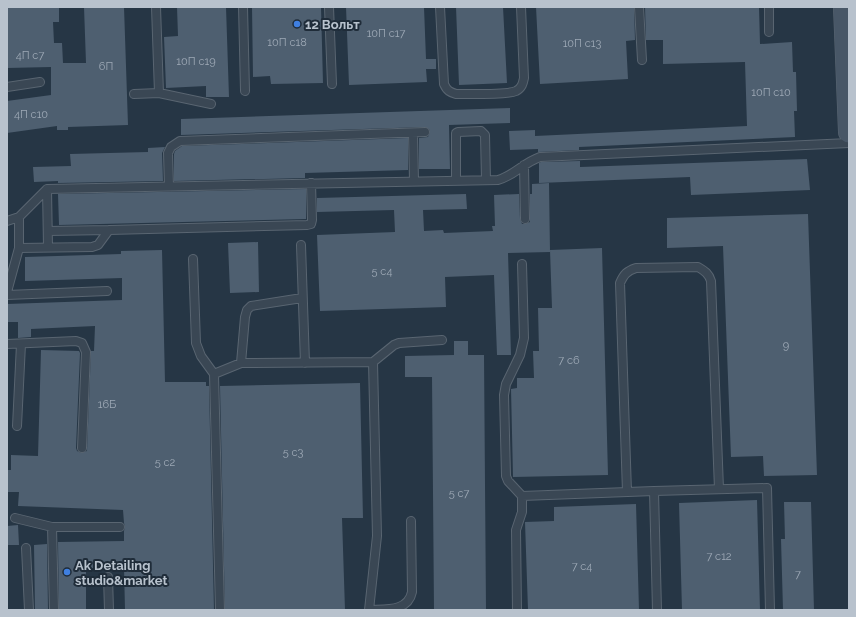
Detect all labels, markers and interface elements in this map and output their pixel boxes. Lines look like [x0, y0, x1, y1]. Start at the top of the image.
place label: 12 Вольт [305, 17, 360, 32]
marker: 12 Вольт [292, 19, 302, 29]
house number: 10П с17 [367, 27, 405, 40]
house number: 10П с18 [267, 36, 307, 49]
house number: 10П с13 [563, 37, 601, 50]
house number: 4П с7 [16, 49, 44, 62]
house number: 10П с19 [176, 55, 216, 68]
house number: 6П [99, 60, 113, 73]
house number: 10П с10 [751, 86, 791, 99]
house number: 4П с10 [14, 108, 48, 121]
house number: 5 с4 [372, 265, 392, 278]
house number: 9 [783, 339, 789, 352]
house number: 7 с6 [558, 354, 580, 367]
house number: 16Б [98, 398, 116, 411]
house number: 5 с3 [283, 446, 303, 459]
house number: 5 с2 [155, 456, 176, 469]
house number: 5 с7 [449, 487, 469, 500]
house number: 7 с12 [706, 550, 732, 563]
place label: Ak Detailing studio&market [75, 558, 167, 588]
house number: 7 с4 [572, 560, 592, 573]
marker: Ak Detailing studio&market [62, 567, 72, 577]
house number: 7 [795, 568, 801, 581]

